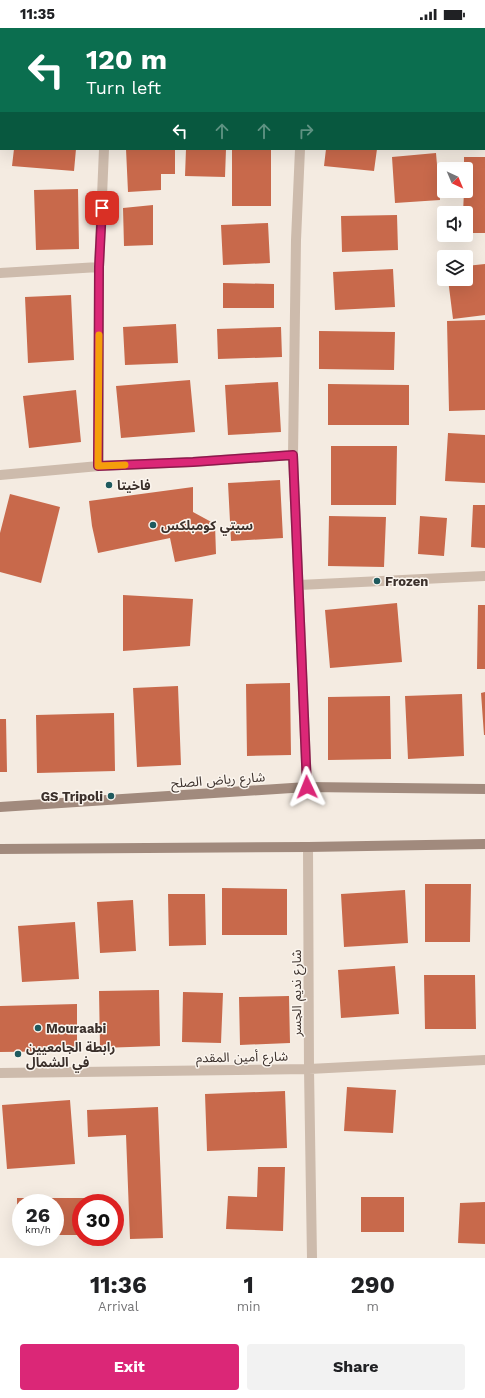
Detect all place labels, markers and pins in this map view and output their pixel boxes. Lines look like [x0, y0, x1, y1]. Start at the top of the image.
pin [85, 191, 119, 225]
place label: فاخيتا [117, 478, 151, 493]
marker: فاخيتا [104, 480, 114, 490]
place label: سيتي كومبلكس [161, 518, 253, 536]
marker: سيتي كومبلكس [148, 520, 158, 530]
place label: Frozen [385, 574, 428, 589]
marker: Frozen [372, 576, 382, 586]
place label: GS Tripoli [41, 789, 103, 804]
marker: GS Tripoli [106, 791, 116, 801]
place label: Mouraabi [46, 1021, 107, 1036]
marker: Mouraabi [33, 1023, 43, 1033]
place label: رابطة الجامعيين في الشمال [26, 1040, 115, 1073]
marker: رابطة الجامعيين في الشمال [13, 1049, 23, 1059]

